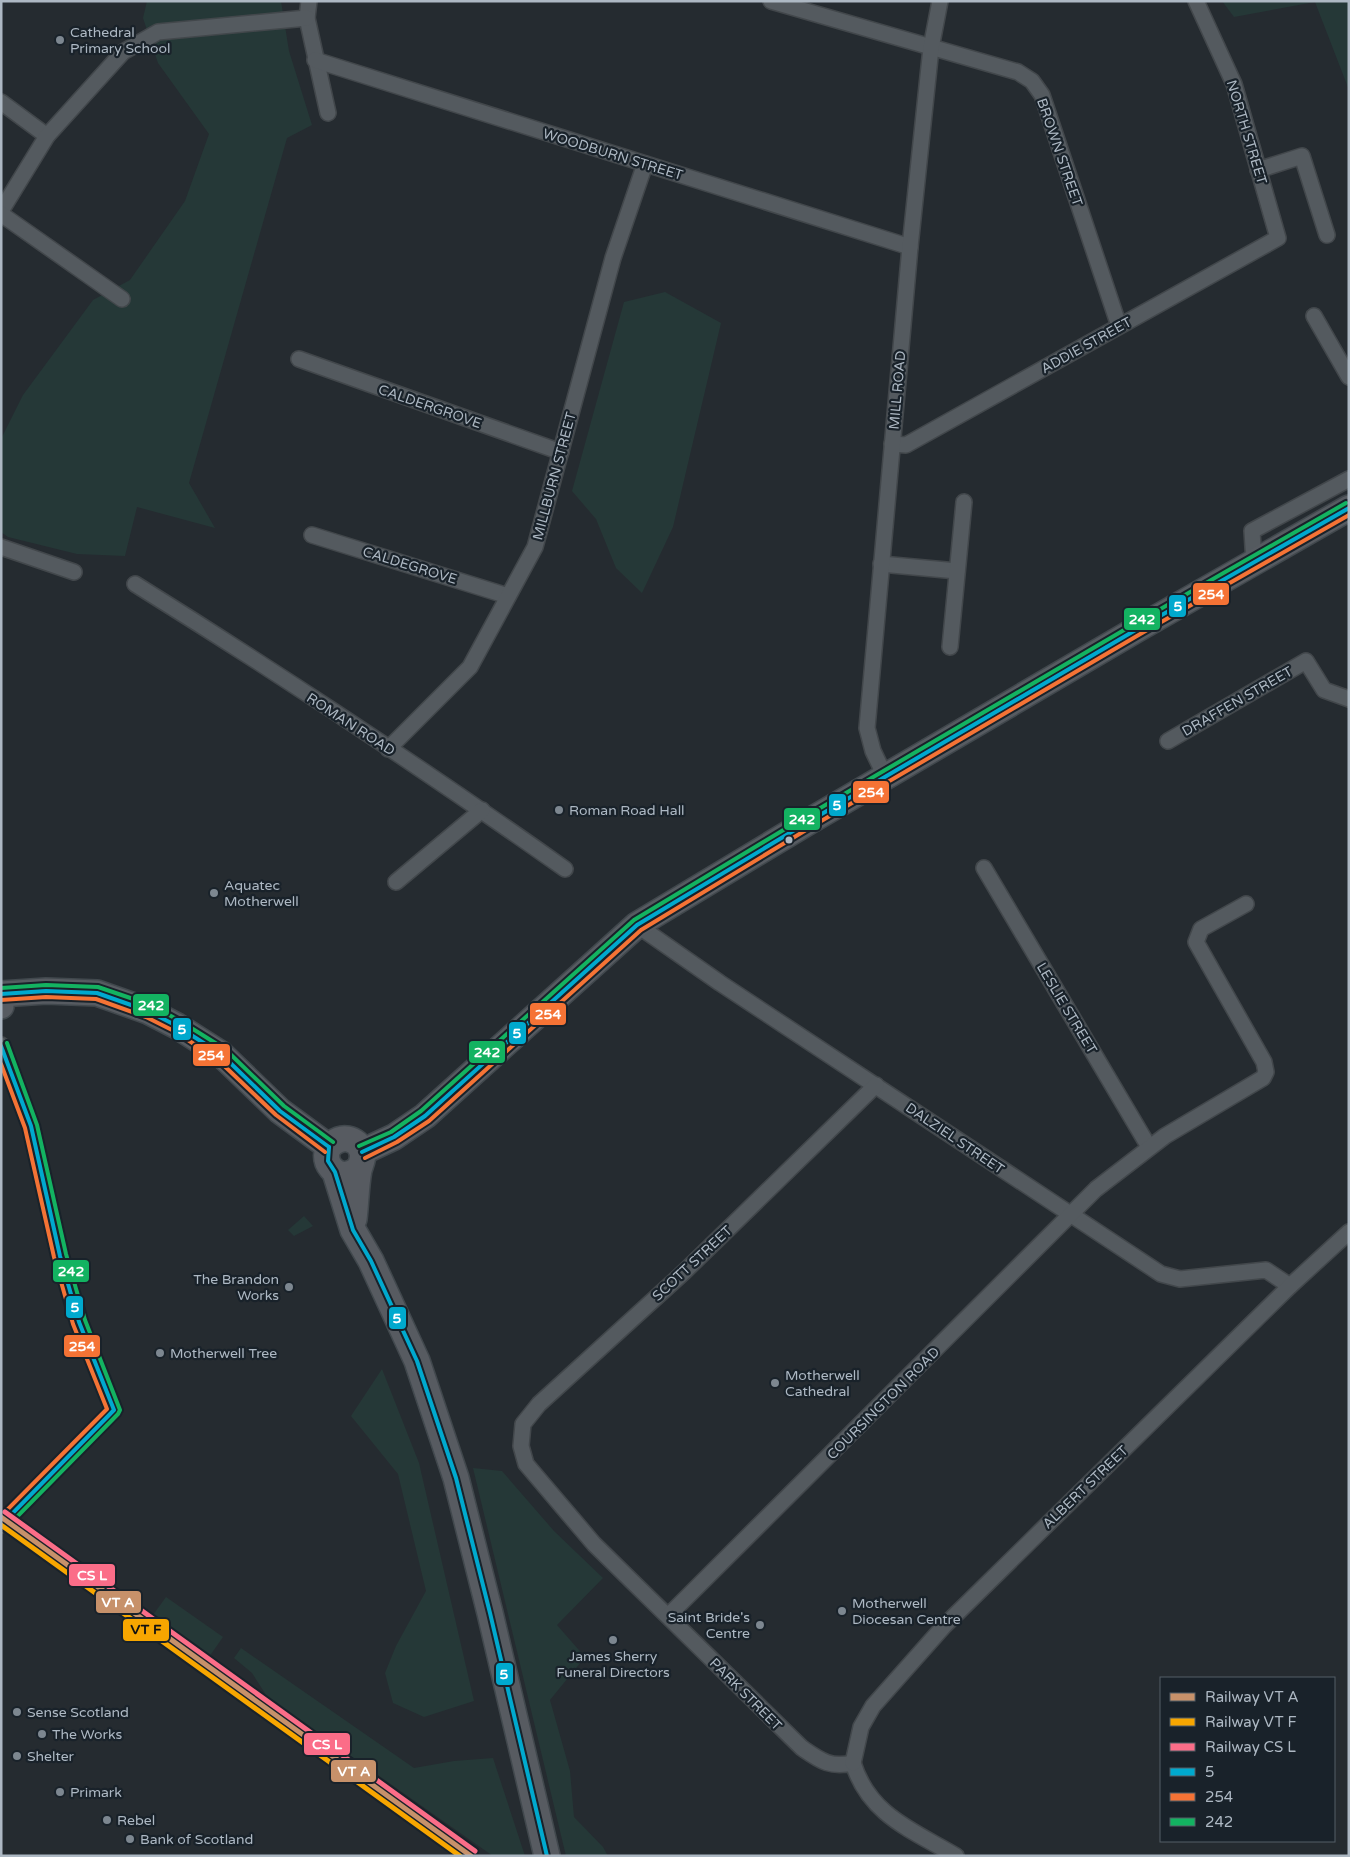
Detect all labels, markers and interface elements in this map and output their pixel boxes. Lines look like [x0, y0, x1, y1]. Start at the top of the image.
place label: Cathedral Primary School [70, 24, 171, 57]
marker: Cathedral Primary School [54, 34, 66, 46]
street label: NORTH STREET [1223, 78, 1271, 187]
street label: BROWN STREET [1033, 96, 1086, 209]
street label: WOODBURN STREET [541, 125, 685, 184]
street label: ADDIE STREET [1038, 313, 1135, 377]
street label: MILL ROAD [886, 350, 909, 430]
street label: CALDERGROVE [376, 381, 484, 432]
street label: MILLBURN STREET [529, 410, 580, 542]
street label: CALDEGROVE [361, 543, 459, 588]
line badge: 254 [1192, 582, 1230, 606]
text: 254 [1198, 586, 1224, 603]
line badge: 5 [1168, 594, 1187, 618]
text: 5 [1174, 598, 1183, 615]
line badge: 242 [1123, 607, 1161, 631]
text: 242 [1129, 611, 1155, 628]
street label: DRAFFEN STREET [1179, 663, 1296, 740]
street label: ROMAN ROAD [303, 689, 398, 759]
line badge: 254 [852, 780, 890, 804]
text: 254 [858, 784, 884, 801]
line badge: 5 [828, 793, 847, 817]
text: 5 [833, 797, 842, 814]
place label: Roman Road Hall [569, 802, 685, 819]
marker: Roman Road Hall [553, 804, 565, 816]
line badge: 242 [783, 807, 821, 831]
text: 242 [789, 811, 815, 828]
unlabelled marker [784, 835, 794, 845]
place label: Aquatec Motherwell [224, 877, 299, 910]
marker: Aquatec Motherwell [208, 887, 220, 899]
street label: LESLIE STREET [1033, 960, 1101, 1057]
line badge: 242 [132, 993, 170, 1017]
text: 242 [138, 997, 164, 1014]
line badge: 254 [529, 1002, 567, 1026]
text: 254 [535, 1006, 561, 1023]
line badge: 5 [172, 1017, 192, 1041]
text: 5 [178, 1021, 187, 1038]
line badge: 5 [508, 1021, 527, 1045]
text: 5 [513, 1025, 522, 1042]
line badge: 242 [468, 1040, 506, 1064]
line badge: 254 [192, 1043, 231, 1067]
text: 242 [474, 1044, 500, 1061]
text: 254 [198, 1047, 224, 1064]
street label: DALZIEL STREET [902, 1099, 1008, 1178]
street label: SCOTT STREET [649, 1222, 736, 1305]
line badge: 242 [52, 1259, 90, 1283]
text: 242 [58, 1263, 84, 1280]
place label: The Brandon Works [193, 1271, 279, 1304]
marker: The Brandon Works [283, 1281, 295, 1293]
line badge: 5 [65, 1295, 84, 1319]
text: 5 [71, 1299, 80, 1316]
line badge: 5 [388, 1306, 407, 1330]
text: 5 [393, 1310, 402, 1327]
line badge: 254 [63, 1334, 101, 1358]
text: 254 [69, 1338, 95, 1355]
street label: COURSINGTON ROAD [823, 1343, 943, 1463]
place label: Motherwell Tree [170, 1345, 277, 1362]
marker: Motherwell Tree [154, 1347, 166, 1359]
place label: Motherwell Cathedral [785, 1367, 860, 1400]
marker: Motherwell Cathedral [769, 1377, 781, 1389]
street label: ALBERT STREET [1039, 1442, 1132, 1532]
line badge: CS L [68, 1563, 116, 1587]
text: CS L [77, 1567, 108, 1584]
line badge: VT A [95, 1590, 142, 1614]
text: VT A [102, 1594, 135, 1611]
place label: Motherwell Diocesan Centre [852, 1595, 961, 1628]
marker: Motherwell Diocesan Centre [836, 1605, 848, 1617]
place label: Saint Bride's Centre [668, 1609, 750, 1642]
line badge: VT F [122, 1618, 170, 1642]
marker: Saint Bride's Centre [754, 1619, 766, 1631]
text: VT F [131, 1621, 162, 1638]
marker: James Sherry Funeral Directors [607, 1634, 619, 1646]
place label: James Sherry Funeral Directors [556, 1648, 670, 1681]
street label: PARK STREET [706, 1655, 786, 1734]
line badge: 5 [495, 1662, 514, 1686]
text: 5 [500, 1666, 509, 1683]
legend [1160, 1677, 1335, 1842]
text: Railway VT A [1205, 1688, 1299, 1706]
place label: Sense Scotland [27, 1704, 129, 1721]
marker: Sense Scotland [11, 1706, 23, 1718]
text: Railway VT F [1205, 1713, 1297, 1731]
place label: The Works [52, 1726, 122, 1743]
marker: The Works [36, 1728, 48, 1740]
line badge: CS L [303, 1732, 351, 1756]
text: CS L [312, 1736, 343, 1753]
text: Railway CS L [1205, 1738, 1296, 1756]
place label: Shelter [27, 1748, 75, 1765]
marker: Shelter [11, 1750, 23, 1762]
line badge: VT A [330, 1759, 377, 1783]
text: VT A [338, 1763, 371, 1780]
text: 5 [1205, 1763, 1214, 1781]
place label: Primark [70, 1784, 122, 1801]
marker: Primark [54, 1786, 66, 1798]
text: 254 [1205, 1788, 1233, 1806]
place label: Rebel [117, 1812, 155, 1829]
text: 242 [1205, 1813, 1233, 1831]
marker: Rebel [101, 1814, 113, 1826]
place label: Bank of Scotland [140, 1831, 253, 1848]
marker: Bank of Scotland [124, 1833, 136, 1845]

